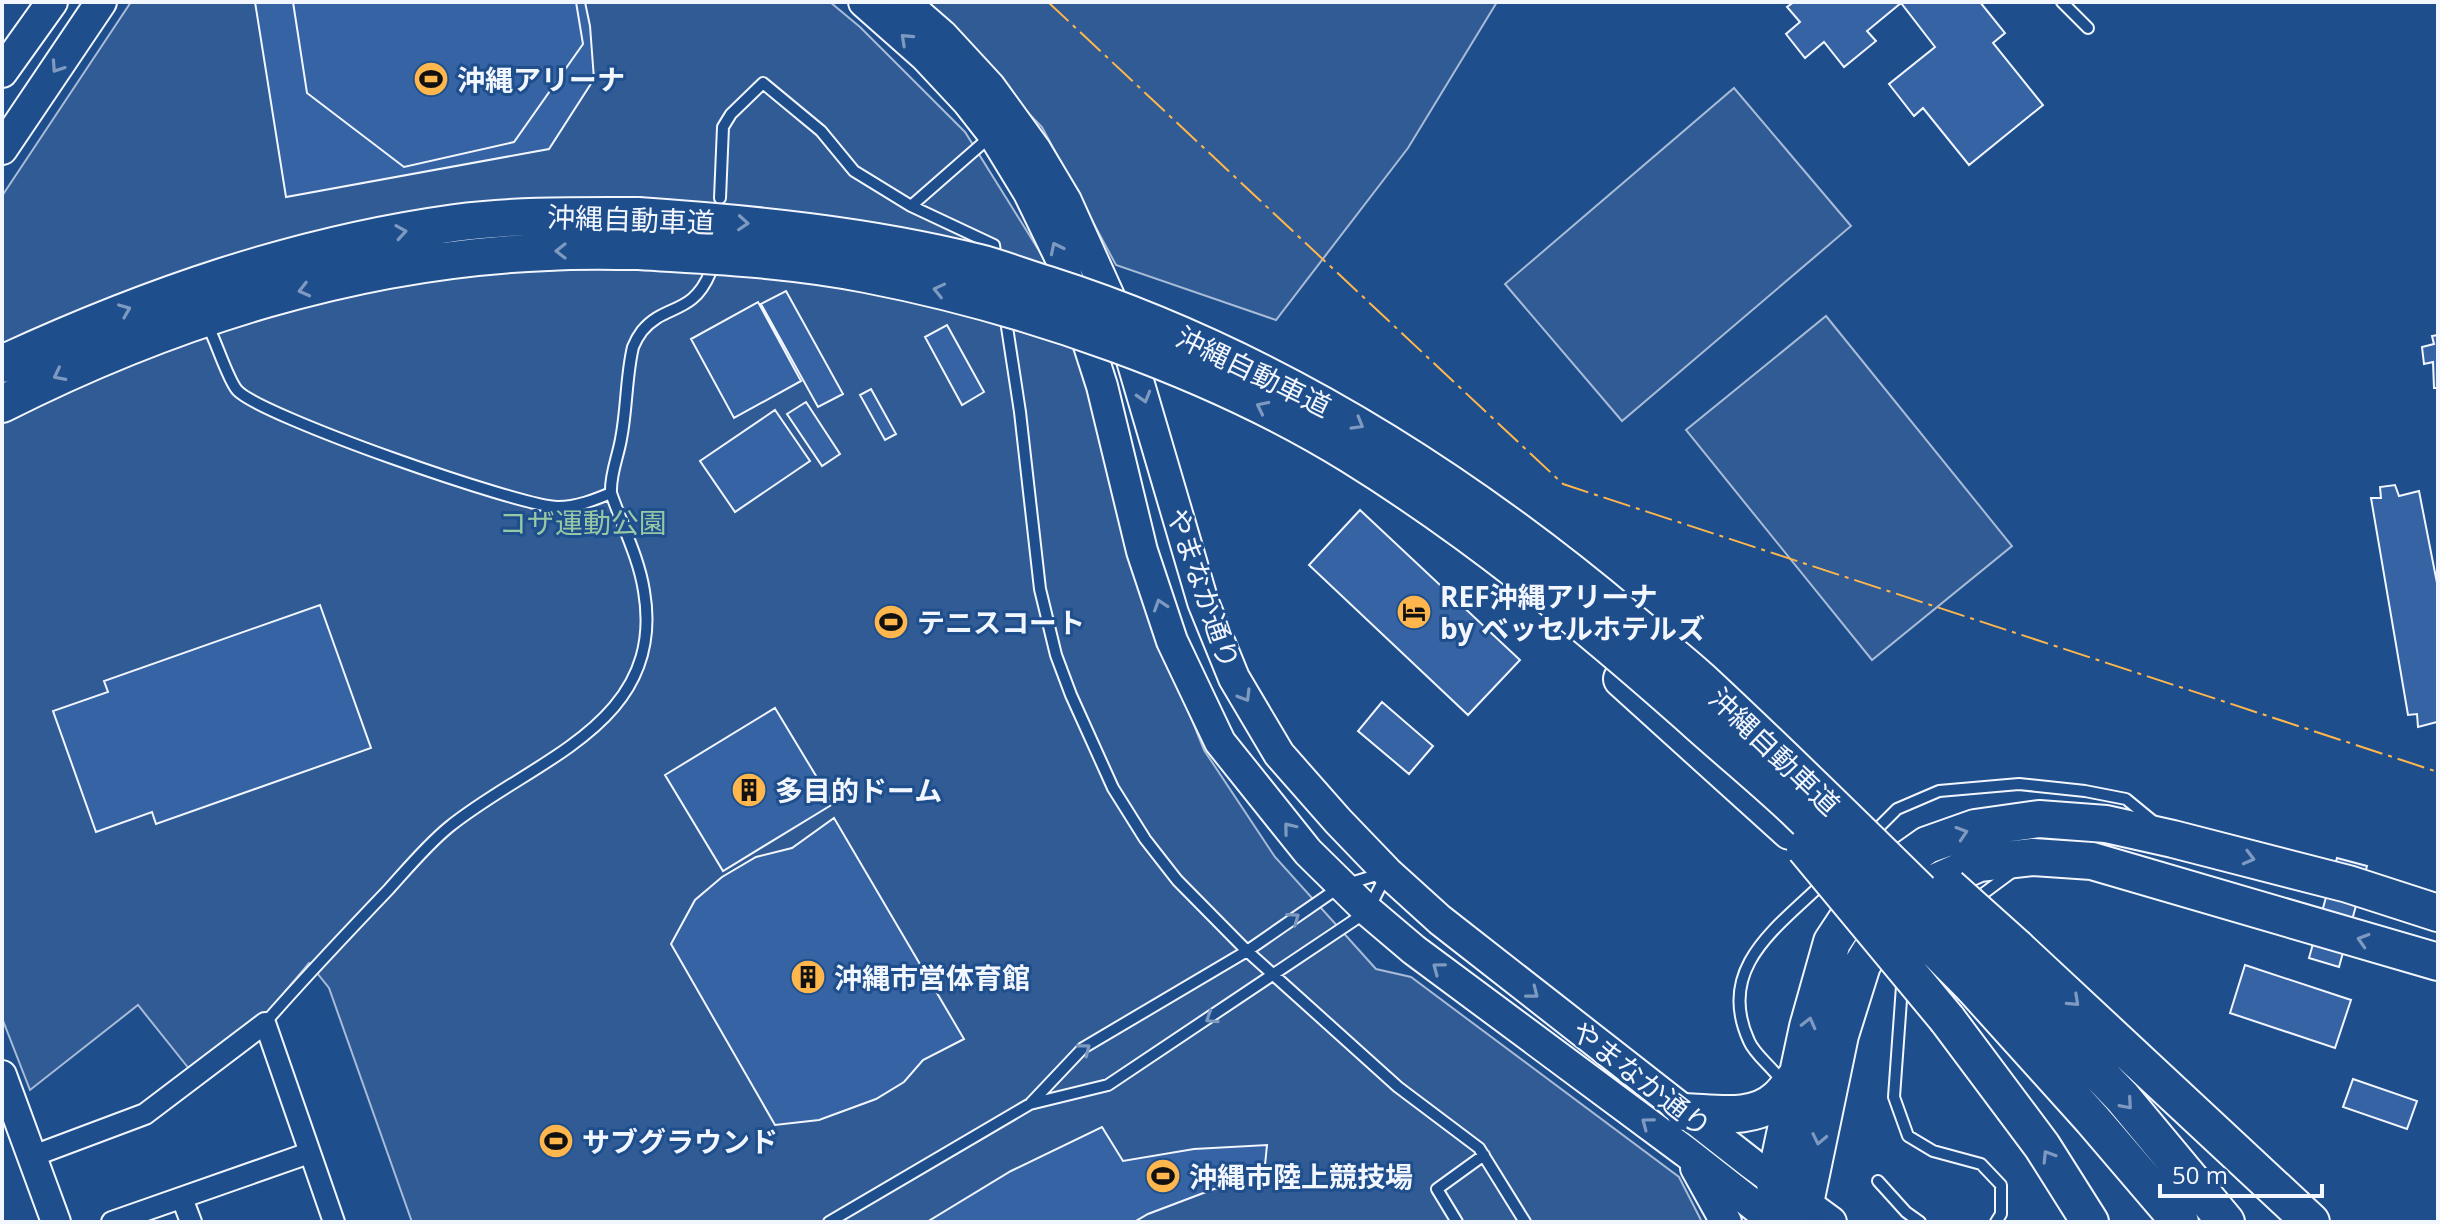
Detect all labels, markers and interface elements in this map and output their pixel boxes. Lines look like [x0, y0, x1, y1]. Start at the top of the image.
one-way arrow [901, 33, 915, 48]
one-way arrow [52, 58, 67, 72]
sports icon: 沖縄アリーナ [412, 60, 450, 98]
place label: 沖縄アリーナ [457, 60, 625, 98]
street label: 沖縄自動車道 [546, 197, 716, 241]
one-way arrow [737, 214, 750, 231]
one-way arrow [394, 224, 408, 241]
one-way arrow [1050, 242, 1066, 257]
one-way arrow [554, 243, 567, 260]
one-way arrow [298, 280, 312, 297]
one-way arrow [933, 283, 947, 300]
one-way arrow [117, 304, 131, 320]
street label: 沖縄自動車道 [1170, 317, 1338, 425]
one-way arrow [53, 365, 68, 380]
one-way arrow [1135, 390, 1151, 404]
one-way arrow [1256, 401, 1271, 417]
one-way arrow [1349, 414, 1364, 430]
street label: やまなか通り [1159, 502, 1249, 674]
park label: コザ運動公園 [499, 503, 667, 541]
place label: REF沖縄アリーナ by ベッセルホテルズ [1440, 577, 1705, 647]
hotel icon: REF沖縄アリーナ by ベッセルホテルズ [1395, 593, 1433, 631]
one-way arrow [1154, 599, 1170, 613]
sports icon: テニスコート [872, 603, 910, 641]
place label: テニスコート [917, 603, 1085, 641]
street label: 沖縄自動車道 [1701, 679, 1849, 823]
one-way arrow [1235, 687, 1251, 702]
building icon: 多目的ドーム [730, 771, 768, 809]
place label: 多目的ドーム [775, 771, 942, 809]
one-way arrow [1284, 822, 1298, 837]
one-way arrow [1955, 826, 1969, 842]
one-way arrow [2241, 849, 2255, 866]
one-way arrow [1285, 913, 1299, 928]
one-way arrow [2357, 933, 2371, 949]
building icon: 沖縄市営体育館 [789, 958, 827, 996]
place label: 沖縄市営体育館 [834, 958, 1030, 996]
one-way arrow [1433, 963, 1447, 978]
one-way arrow [1524, 983, 1539, 997]
one-way arrow [2065, 992, 2080, 1006]
one-way arrow [1205, 1008, 1220, 1023]
street label: やまなか通り [1564, 1011, 1720, 1145]
one-way arrow [1800, 1017, 1817, 1031]
one-way arrow [1076, 1044, 1090, 1059]
one-way arrow [2117, 1094, 2132, 1109]
one-way arrow [1641, 1119, 1656, 1133]
sports icon: サブグラウンド [537, 1122, 575, 1160]
place label: サブグラウンド [582, 1122, 778, 1160]
one-way arrow [1811, 1132, 1828, 1145]
scale bar [2160, 1148, 2322, 1198]
one-way arrow [2043, 1150, 2058, 1165]
sports icon: 沖縄市陸上競技場 [1144, 1157, 1182, 1195]
place label: 沖縄市陸上競技場 [1189, 1157, 1413, 1195]
text: 50 m [2172, 1158, 2228, 1191]

